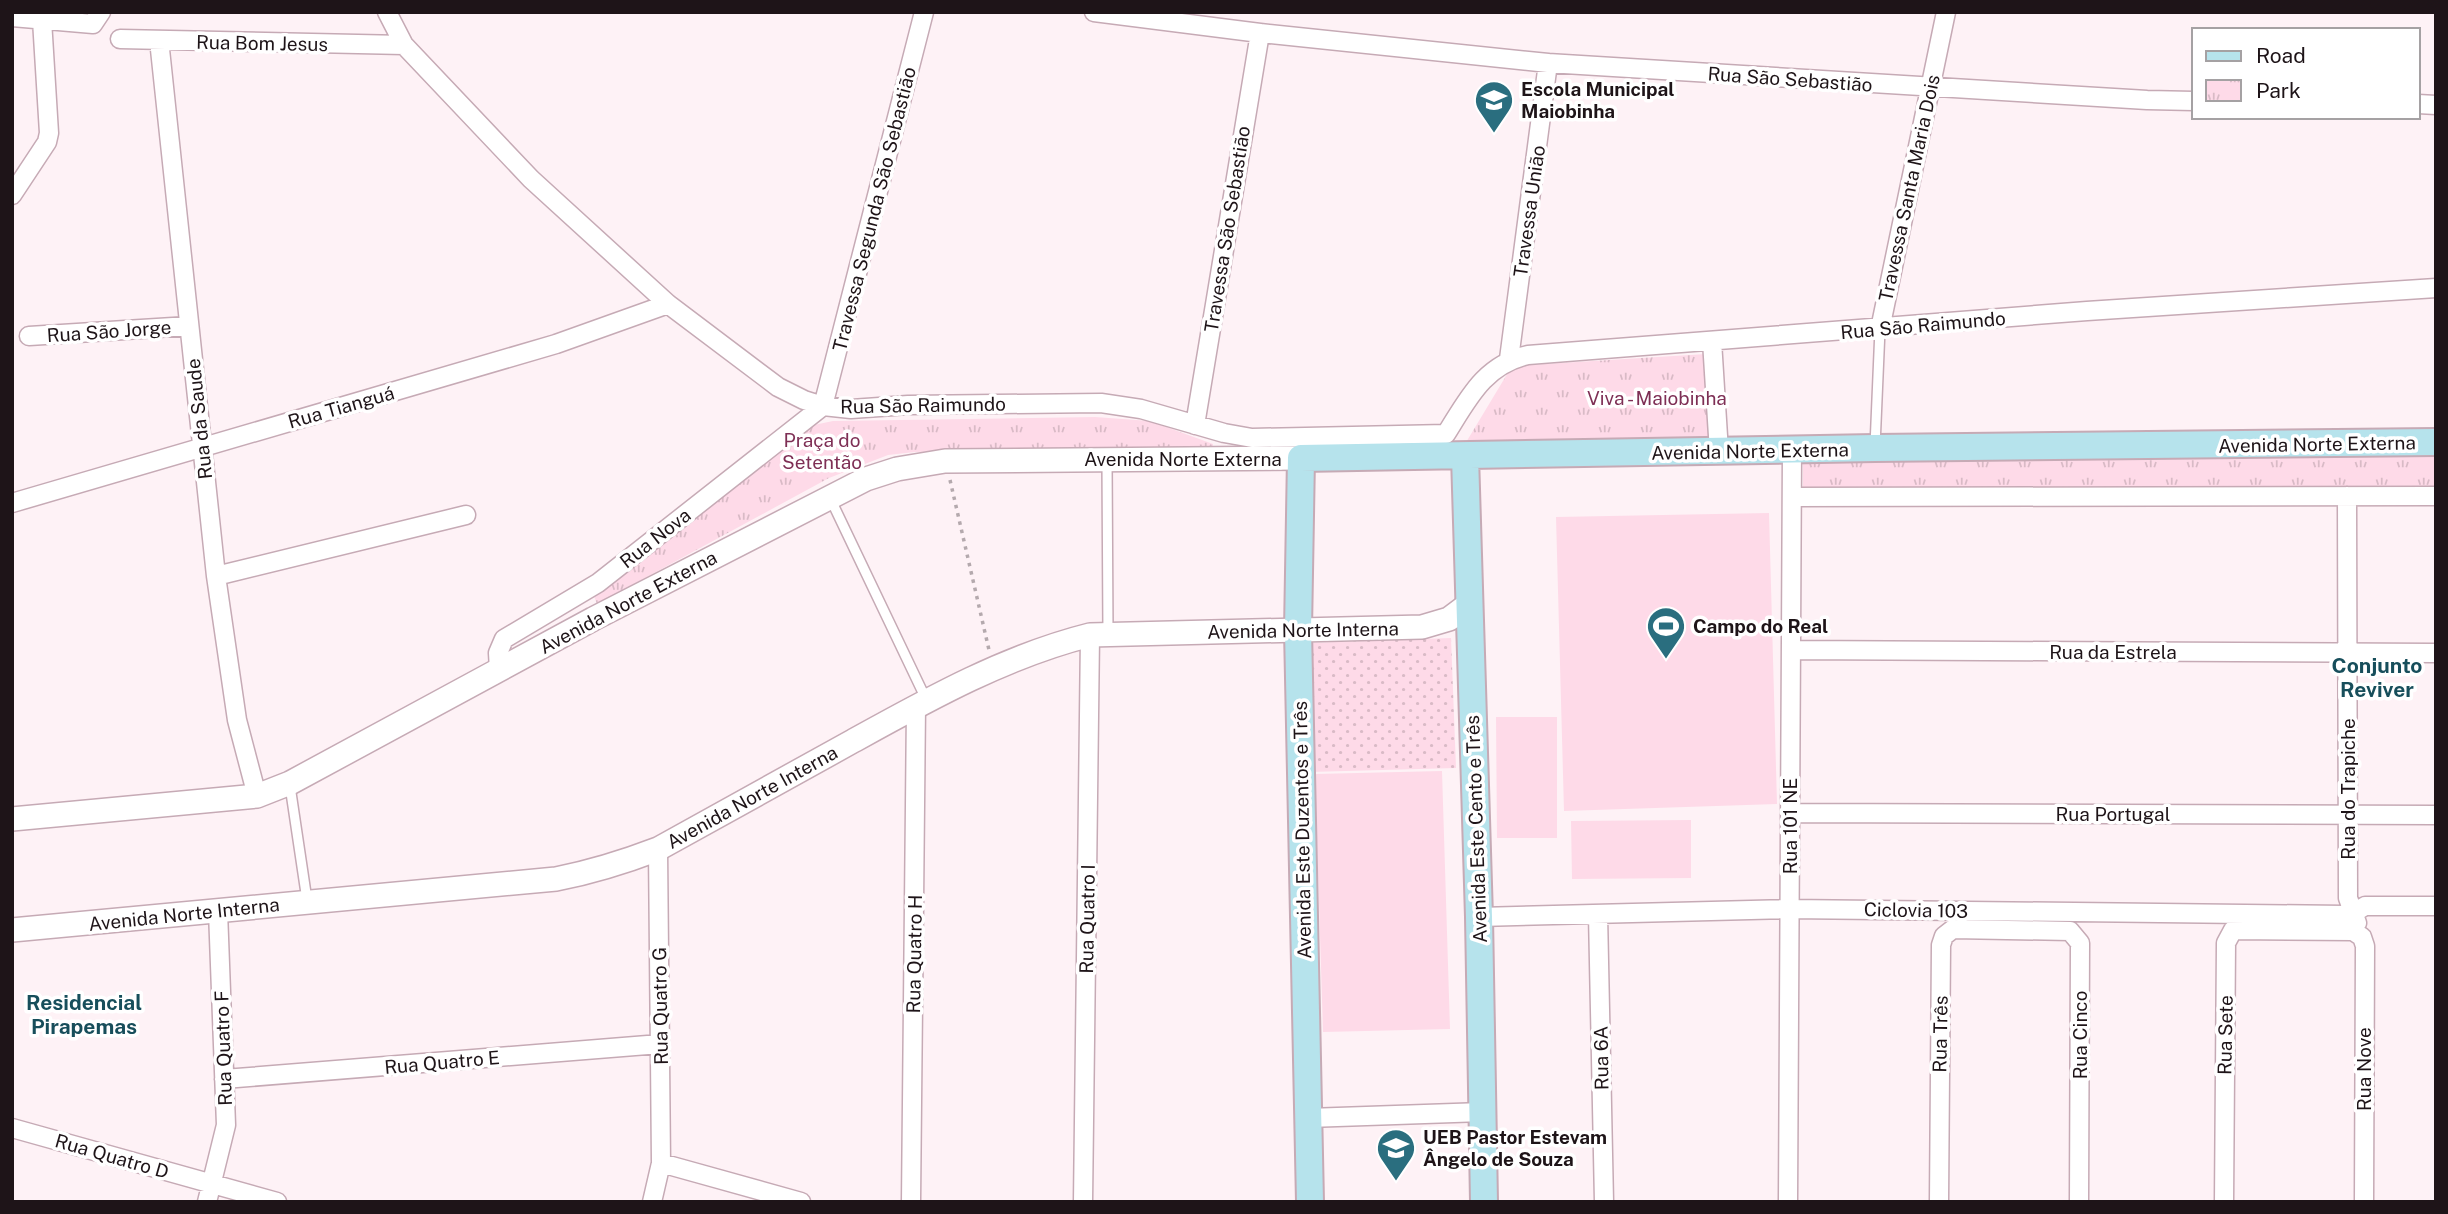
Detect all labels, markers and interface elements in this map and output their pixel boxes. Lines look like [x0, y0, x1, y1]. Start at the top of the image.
legend [2192, 28, 2420, 119]
street label: Rua Bom Jesus [196, 31, 328, 55]
text: Road [2256, 43, 2306, 68]
street label: Rua São Sebastião [1707, 62, 1873, 96]
street label: Travessa Segunda São Sebastião [828, 65, 920, 353]
street label: Travessa Santa Maria Dois [1874, 73, 1944, 303]
place label: Escola Municipal Maiobinha [1521, 78, 1675, 122]
text: Park [2256, 78, 2301, 103]
school or university icon: Escola Municipal Maiobinha [1473, 79, 1515, 134]
street label: Travessa São Sebastião [1200, 124, 1254, 334]
street label: Travessa União [1509, 144, 1549, 278]
street label: Rua São Raimundo [1839, 307, 2007, 343]
street label: Rua São Jorge [46, 316, 172, 346]
street label: Rua da Saude [182, 358, 216, 480]
street label: Rua Tianguá [285, 381, 397, 433]
park label: Viva - Maiobinha [1587, 387, 1727, 409]
street label: Rua São Raimundo [840, 393, 1006, 417]
park label: Praça do Setentão [782, 429, 862, 473]
street label: Avenida Norte Externa [2218, 431, 2416, 457]
street label: Avenida Norte Externa [1651, 438, 1849, 464]
street label: Avenida Norte Externa [1084, 448, 1282, 470]
street label: Rua Nova [615, 504, 695, 572]
street label: Avenida Norte Externa [536, 546, 720, 658]
sports icon: Campo do Real [1645, 605, 1687, 660]
place label: Campo do Real [1693, 615, 1828, 637]
street label: Avenida Norte Interna [1207, 617, 1399, 643]
street label: Rua da Estrela [2049, 641, 2177, 663]
district label: Conjunto Reviver [2332, 653, 2422, 702]
street label: Avenida Este Duzentos e Três [1289, 701, 1315, 959]
street label: Avenida Este Cento e Três [1461, 715, 1491, 943]
street label: Rua do Trapiche [2337, 718, 2359, 860]
street label: Avenida Norte Interna [663, 741, 841, 853]
street label: Rua 101 NE [1779, 778, 1801, 874]
street label: Rua Portugal [2056, 803, 2170, 825]
street label: Rua Quatro I [1075, 864, 1099, 974]
street label: Avenida Norte Interna [87, 893, 281, 935]
street label: Rua Quatro H [902, 894, 926, 1014]
street label: Ciclovia 103 [1864, 898, 1968, 922]
street label: Rua Quatro G [648, 947, 672, 1065]
district label: Residencial Pirapemas [26, 990, 142, 1039]
street label: Rua Quatro F [210, 990, 236, 1106]
street label: Rua Cinco [2069, 991, 2091, 1079]
street label: Rua Três [1928, 995, 1952, 1073]
street label: Rua Sete [2213, 995, 2237, 1075]
street label: Rua 6A [1589, 1026, 1613, 1090]
street label: Rua Nove [2353, 1027, 2375, 1111]
street label: Rua Quatro E [383, 1046, 501, 1078]
place label: UEB Pastor Estevam Ângelo de Souza [1423, 1126, 1607, 1170]
school or university icon: UEB Pastor Estevam Ângelo de Souza [1375, 1127, 1417, 1182]
street label: Rua Quatro D [53, 1129, 171, 1183]

